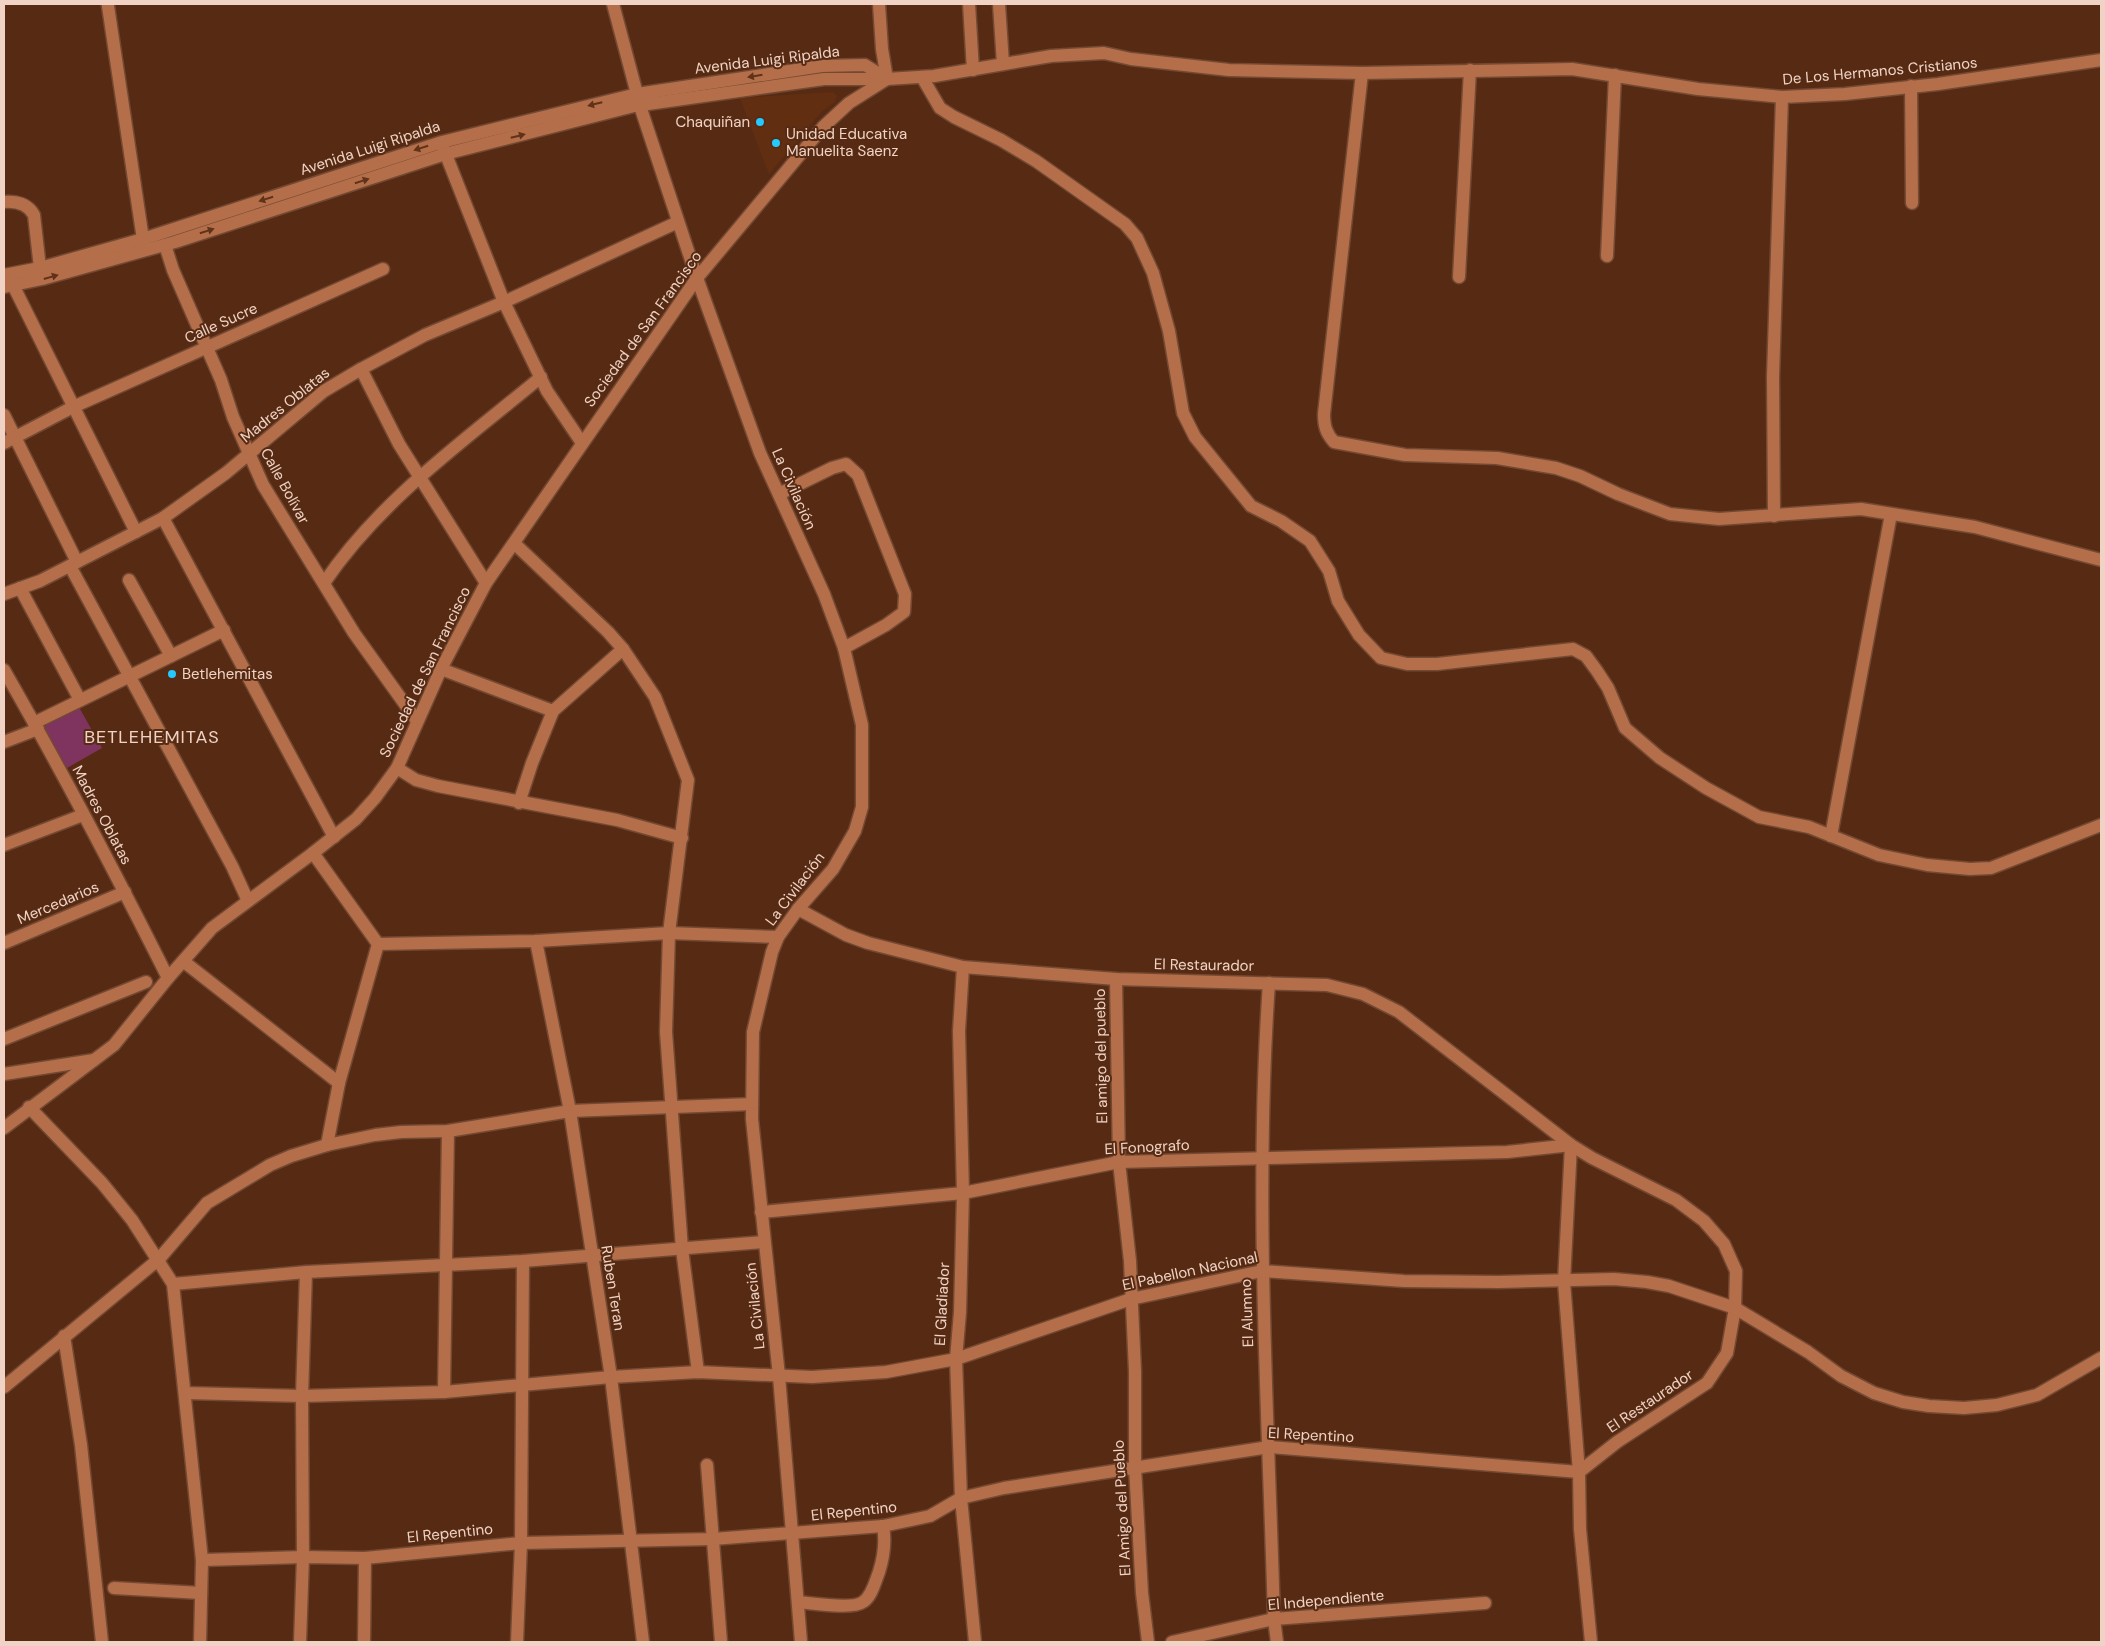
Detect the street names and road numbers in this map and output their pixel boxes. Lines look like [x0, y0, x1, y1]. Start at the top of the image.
street label: Avenida Luigi Ripalda [693, 41, 841, 79]
street label: De Los Hermanos Cristianos [1782, 53, 1978, 89]
street label: Avenida Luigi Ripalda [297, 116, 443, 180]
street label: Sociedad de San Francisco [580, 247, 706, 411]
street label: Calle Sucre [181, 298, 261, 348]
street label: Madres Oblatas [236, 363, 334, 447]
street label: Calle Bolívar [256, 444, 314, 528]
street label: La Civilación [767, 445, 821, 533]
street label: Sociedad de San Francisco [375, 583, 475, 761]
street label: Madres Oblatas [67, 762, 137, 868]
street label: La Civilación [761, 848, 829, 930]
street label: Mercedarios [14, 877, 102, 929]
street label: El Restaurador [1154, 954, 1255, 976]
street label: El amigo del pueblo [1090, 988, 1112, 1124]
street label: El Fonografo [1104, 1135, 1190, 1159]
street label: Ruben Teran [596, 1244, 630, 1332]
street label: El Pabellon Nacional [1120, 1247, 1260, 1295]
street label: El Gladiador [930, 1261, 954, 1346]
street label: La Civilación [741, 1262, 769, 1350]
street label: El Alumno [1236, 1278, 1258, 1348]
street label: El Restaurador [1603, 1364, 1697, 1437]
street label: El Repentino [1267, 1423, 1355, 1447]
street label: El Amigo del Pueblo [1108, 1439, 1136, 1577]
street label: El Repentino [810, 1497, 898, 1525]
street label: El Repentino [406, 1519, 494, 1547]
street label: El Independiente [1267, 1585, 1385, 1615]

